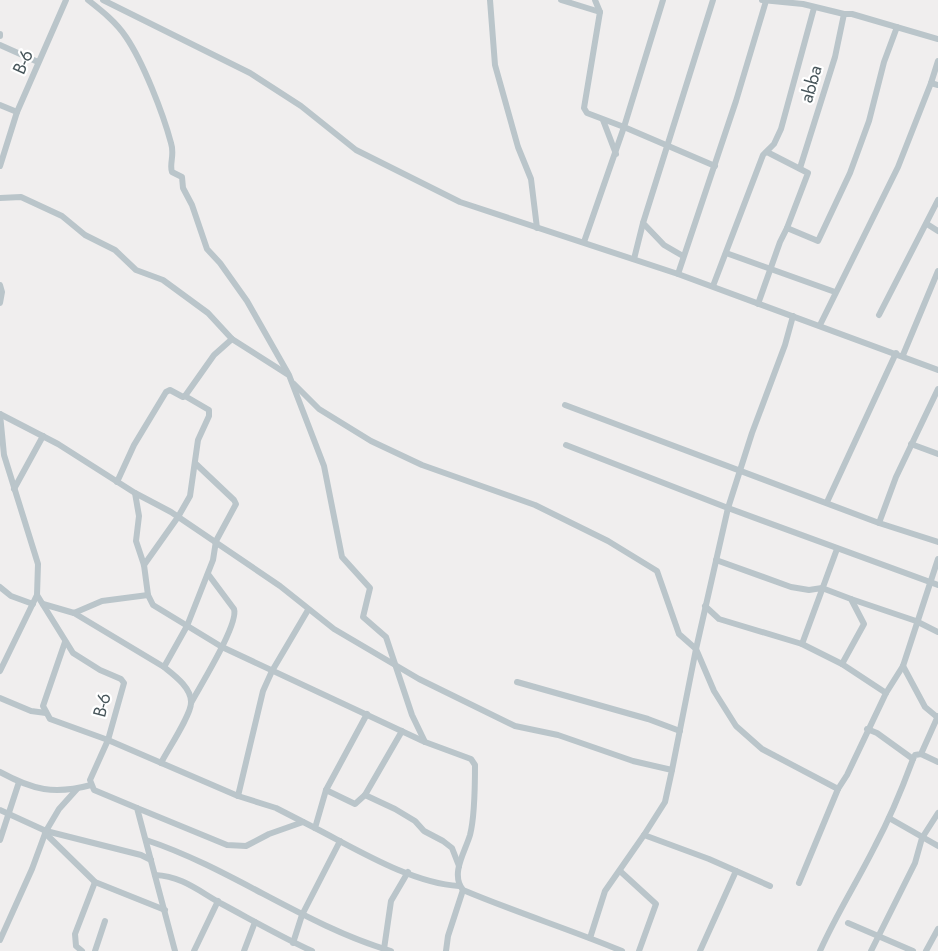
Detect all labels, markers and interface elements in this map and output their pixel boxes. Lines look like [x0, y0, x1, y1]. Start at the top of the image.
street label: B-6 [6, 46, 40, 78]
street label: abba [793, 62, 829, 106]
street label: B-6 [86, 690, 118, 720]

